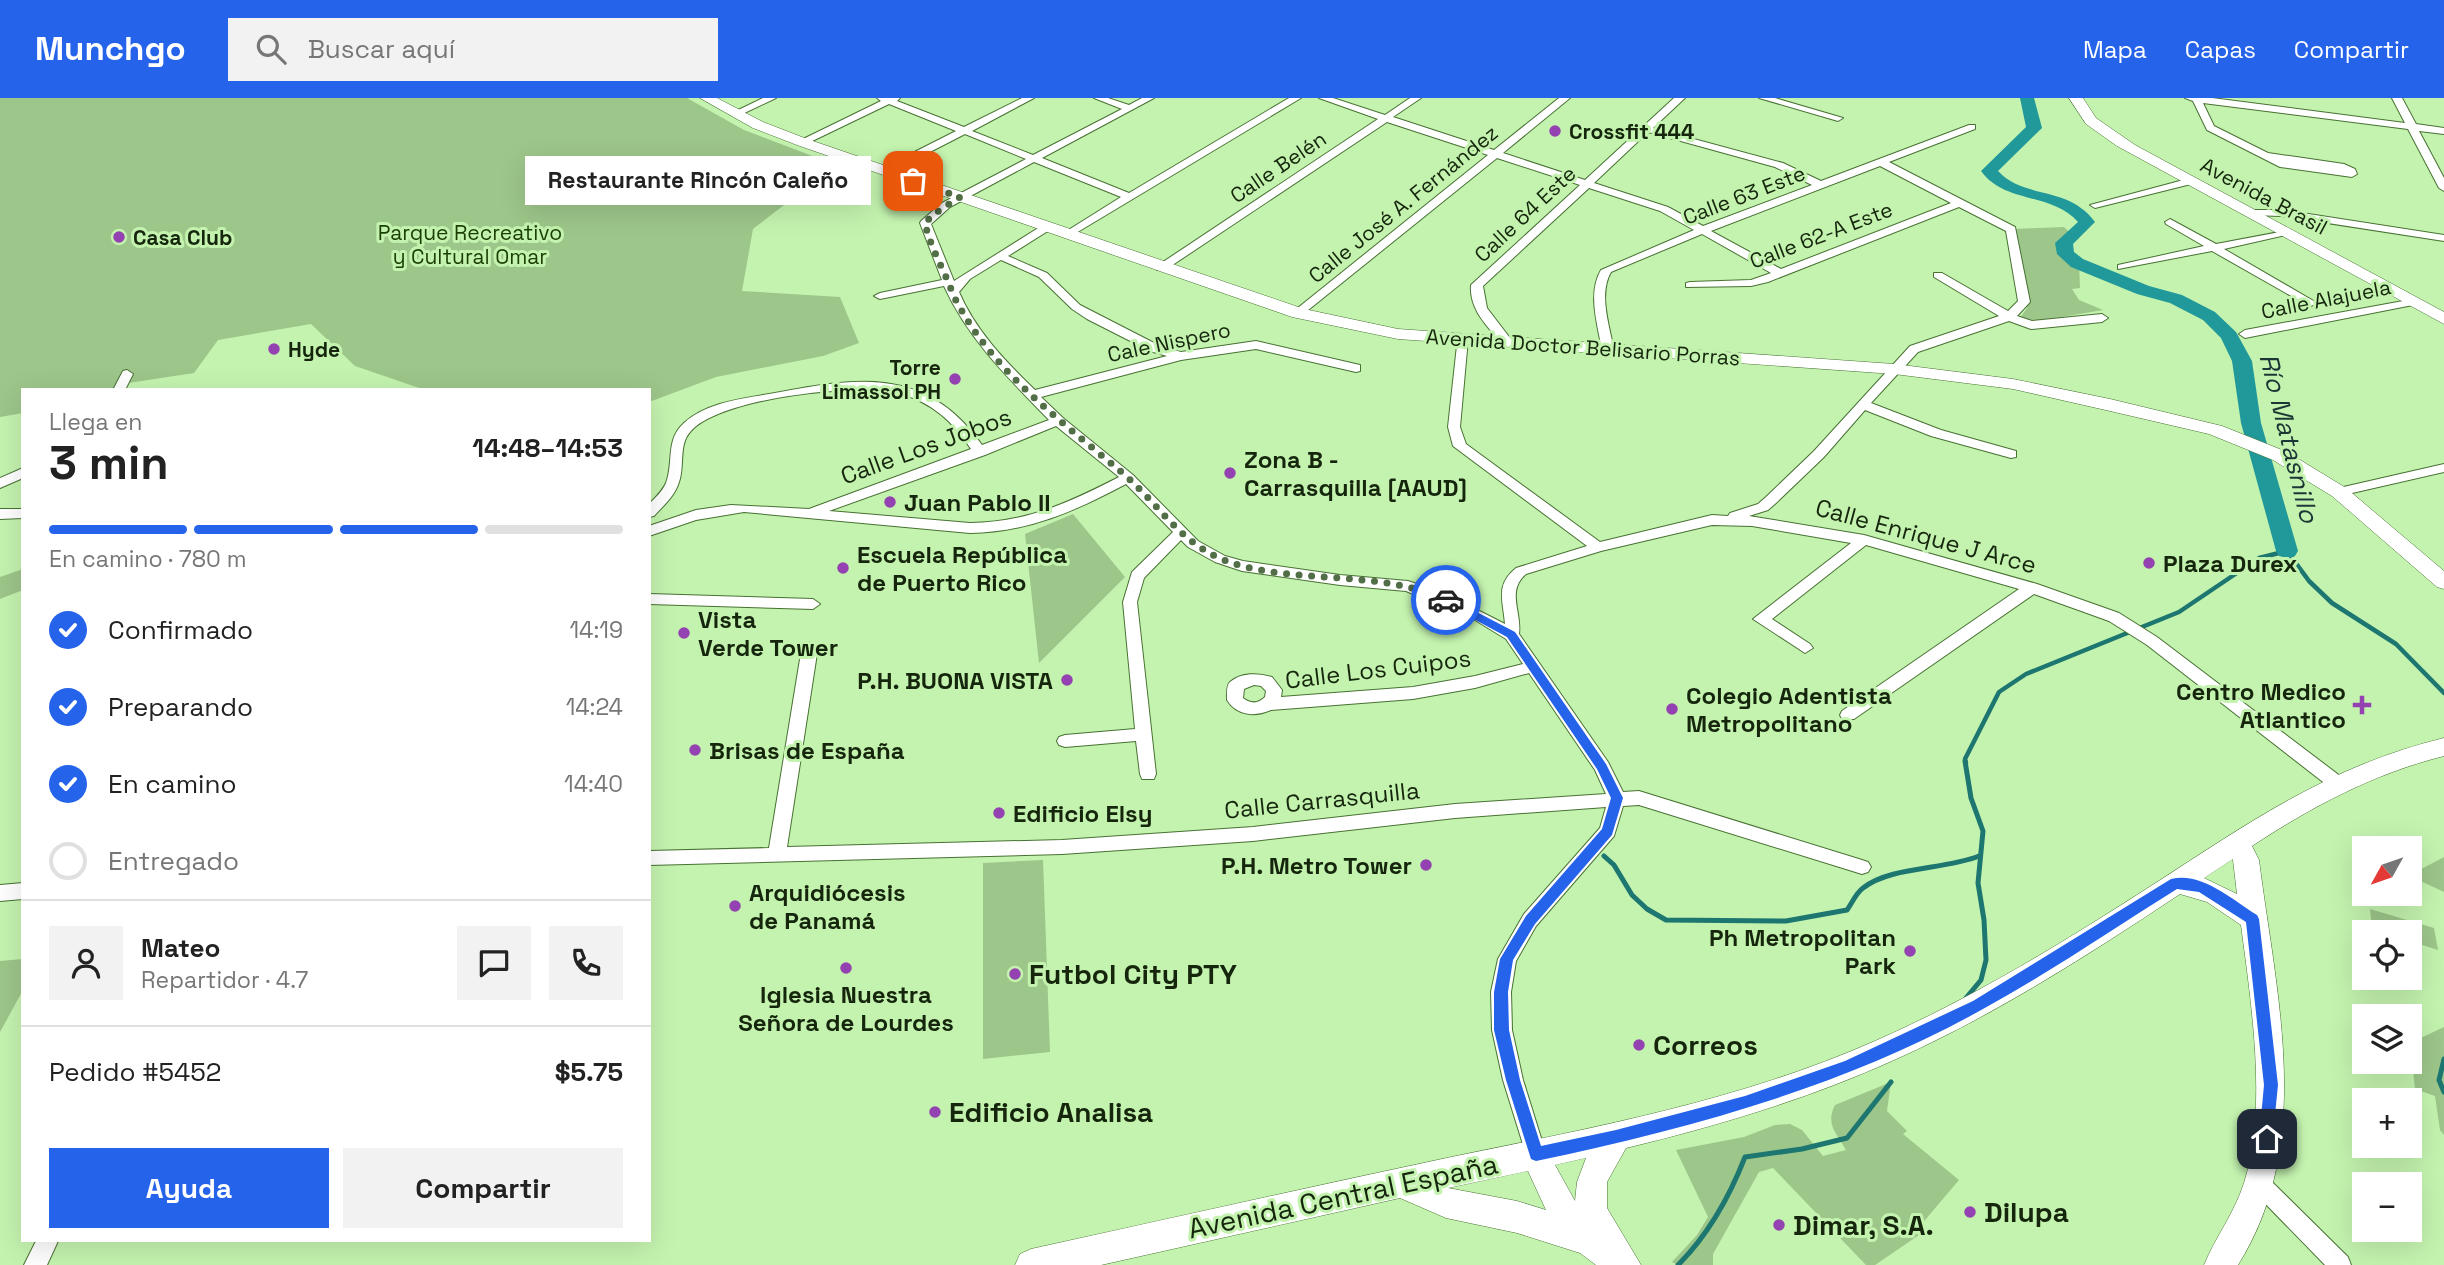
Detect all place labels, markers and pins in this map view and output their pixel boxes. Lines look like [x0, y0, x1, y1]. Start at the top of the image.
place label: Crossfit 444 [1569, 118, 1694, 145]
marker: Crossfit 444 [1547, 123, 1563, 139]
pin [883, 151, 943, 211]
callout: Restaurante Rincón Caleño [524, 156, 871, 206]
place label: Casa Club [133, 224, 232, 251]
marker: Casa Club [111, 229, 127, 245]
place label: Hyde [288, 336, 340, 363]
marker: Hyde [266, 341, 282, 357]
place label: Torre Limassol PH [822, 354, 941, 405]
marker: Torre Limassol PH [947, 371, 963, 387]
place label: Zona B - Carrasquilla [AAUD] [1244, 444, 1467, 503]
marker: Zona B - Carrasquilla [AAUD] [1222, 465, 1238, 481]
place label: Juan Pablo II [904, 487, 1051, 518]
marker: Juan Pablo II [882, 494, 898, 510]
place label: Escuela República de Puerto Rico [857, 539, 1067, 598]
place label: Plaza Durex [2163, 548, 2297, 579]
marker: Plaza Durex [2141, 555, 2157, 571]
marker: Escuela República de Puerto Rico [835, 560, 851, 576]
place label: Vista Verde Tower [698, 604, 838, 663]
marker: Vista Verde Tower [676, 625, 692, 641]
place label: P.H. BUONA VISTA [857, 665, 1053, 696]
marker: P.H. BUONA VISTA [1059, 672, 1075, 688]
place label: Centro Medico Atlantico [2176, 676, 2346, 735]
place label: Colegio Adentista Metropolitano [1686, 680, 1892, 739]
marker: Centro Medico Atlantico [2352, 695, 2372, 715]
marker: Colegio Adentista Metropolitano [1664, 701, 1680, 717]
place label: Brisas de España [709, 735, 905, 766]
marker: Brisas de España [687, 742, 703, 758]
place label: Edificio Elsy [1013, 798, 1152, 829]
marker: Edificio Elsy [991, 805, 1007, 821]
place label: P.H. Metro Tower [1221, 850, 1412, 881]
marker: P.H. Metro Tower [1418, 857, 1434, 873]
place label: Arquidiócesis de Panamá [749, 877, 906, 936]
marker: Arquidiócesis de Panamá [727, 898, 743, 914]
place label: Ph Metropolitan Park [1709, 922, 1896, 981]
marker: Ph Metropolitan Park [1902, 943, 1918, 959]
place label: Futbol City PTY [1029, 956, 1237, 992]
marker: Iglesia Nuestra Señora de Lourdes [838, 960, 854, 976]
marker: Futbol City PTY [1007, 966, 1023, 982]
place label: Iglesia Nuestra Señora de Lourdes [738, 979, 954, 1038]
place label: Correos [1653, 1027, 1758, 1063]
marker: Correos [1631, 1037, 1647, 1053]
place label: Edificio Analisa [949, 1094, 1153, 1130]
marker: Edificio Analisa [927, 1104, 943, 1120]
pin [2237, 1109, 2297, 1169]
place label: Dilupa [1984, 1194, 2069, 1230]
marker: Dilupa [1962, 1204, 1978, 1220]
place label: Dimar, S.A. [1793, 1207, 1934, 1243]
marker: Dimar, S.A. [1771, 1217, 1787, 1233]

